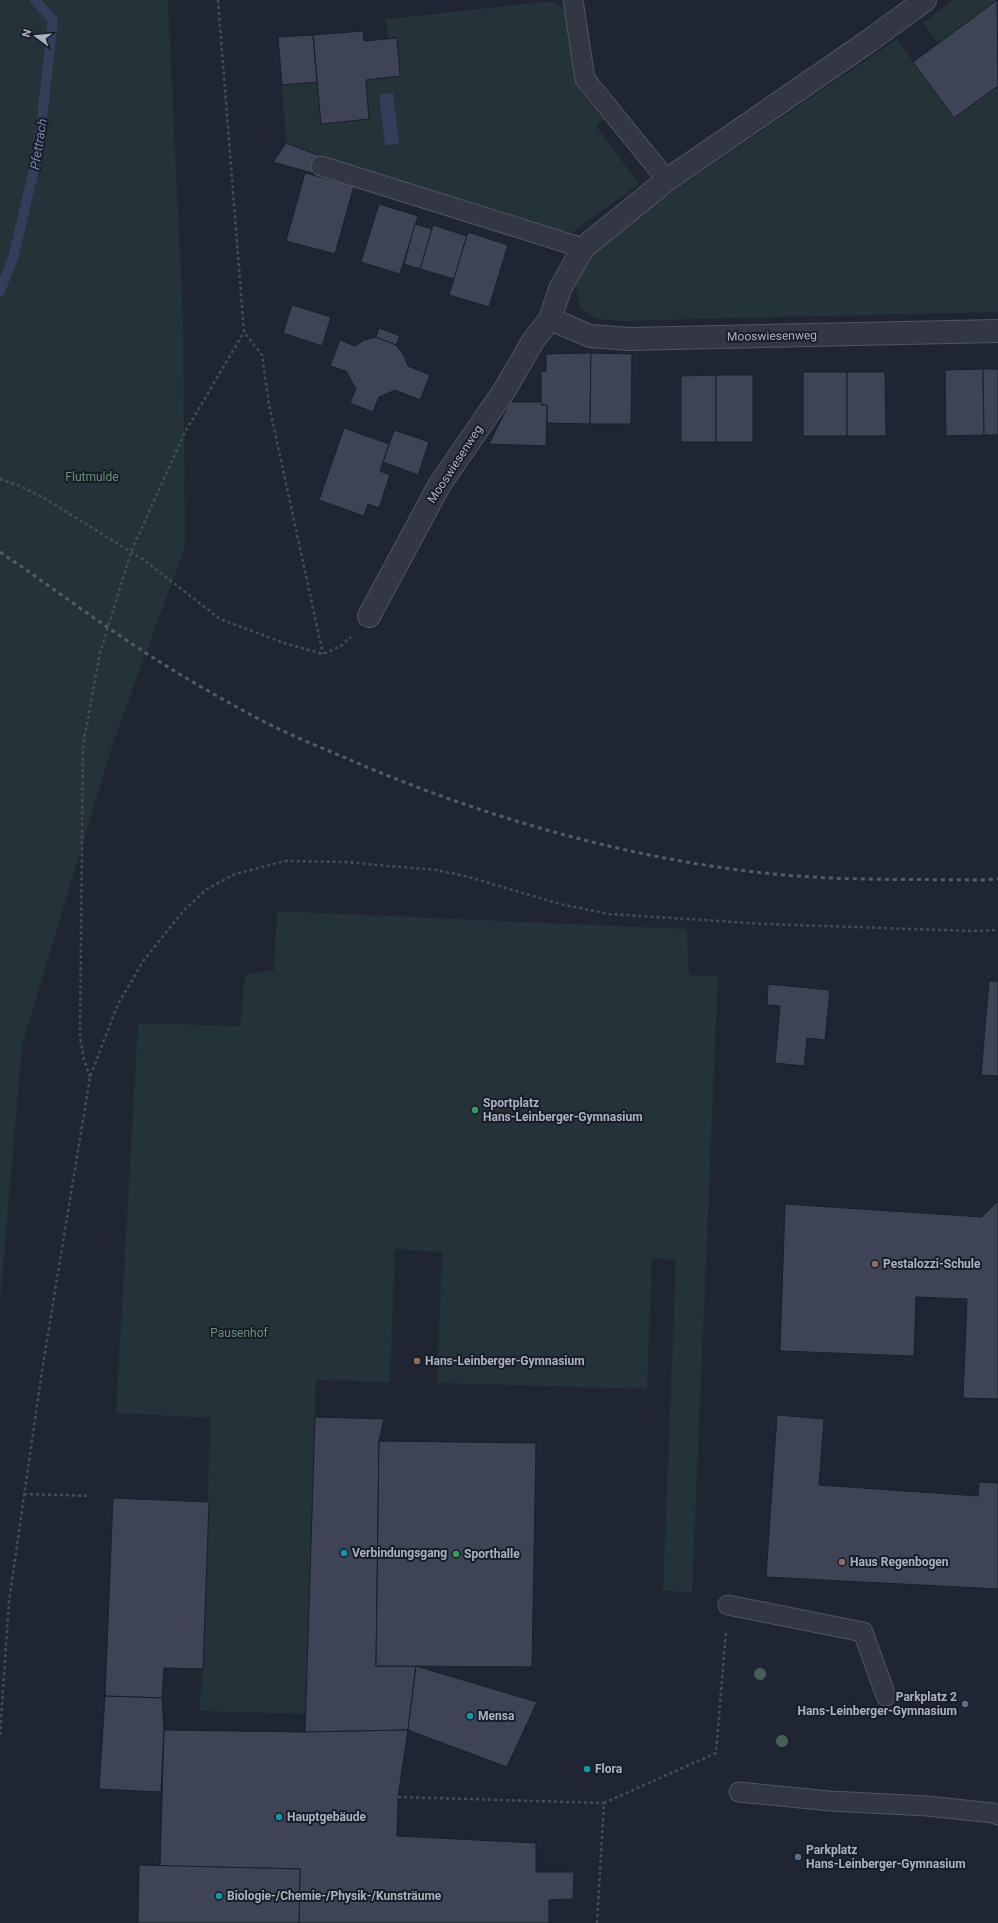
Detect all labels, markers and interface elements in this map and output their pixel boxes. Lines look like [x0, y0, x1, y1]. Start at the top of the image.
north arrow [16, 16, 56, 56]
text: N [20, 28, 34, 39]
water label: Pfettrach [27, 117, 50, 171]
street label: Mooswiesenweg [727, 328, 817, 344]
street label: Mooswiesenweg [425, 422, 485, 506]
park label: Flutmulde [65, 470, 119, 484]
place label: Sportplatz Hans-Leinberger-Gymnasium [483, 1096, 643, 1124]
marker: Sportplatz Hans-Leinberger-Gymnasium [470, 1105, 480, 1115]
place label: Pestalozzi-Schule [883, 1257, 981, 1271]
marker: Pestalozzi-Schule [870, 1259, 880, 1269]
park label: Pausenhof [210, 1326, 269, 1340]
place label: Hans-Leinberger-Gymnasium [425, 1354, 585, 1368]
marker: Hans-Leinberger-Gymnasium [412, 1356, 422, 1366]
place label: Verbindungsgang [352, 1546, 447, 1560]
place label: Sporthalle [464, 1547, 520, 1561]
marker: Verbindungsgang [339, 1548, 349, 1558]
marker: Sporthalle [451, 1549, 461, 1559]
place label: Haus Regenbogen [850, 1555, 949, 1569]
marker: Haus Regenbogen [837, 1557, 847, 1567]
place label: Parkplatz 2 Hans-Leinberger-Gymnasium [797, 1690, 957, 1718]
marker: Parkplatz 2 Hans-Leinberger-Gymnasium [960, 1699, 970, 1709]
place label: Mensa [478, 1709, 515, 1723]
marker: Mensa [465, 1711, 475, 1721]
place label: Flora [595, 1762, 623, 1776]
marker: Flora [582, 1764, 592, 1774]
place label: Hauptgebäude [287, 1810, 366, 1824]
marker: Hauptgebäude [274, 1812, 284, 1822]
place label: Parkplatz Hans-Leinberger-Gymnasium [806, 1843, 966, 1871]
marker: Parkplatz Hans-Leinberger-Gymnasium [793, 1852, 803, 1862]
place label: Biologie-/Chemie-/Physik-/Kunsträume [227, 1889, 442, 1903]
marker: Biologie-/Chemie-/Physik-/Kunsträume [214, 1891, 224, 1901]

